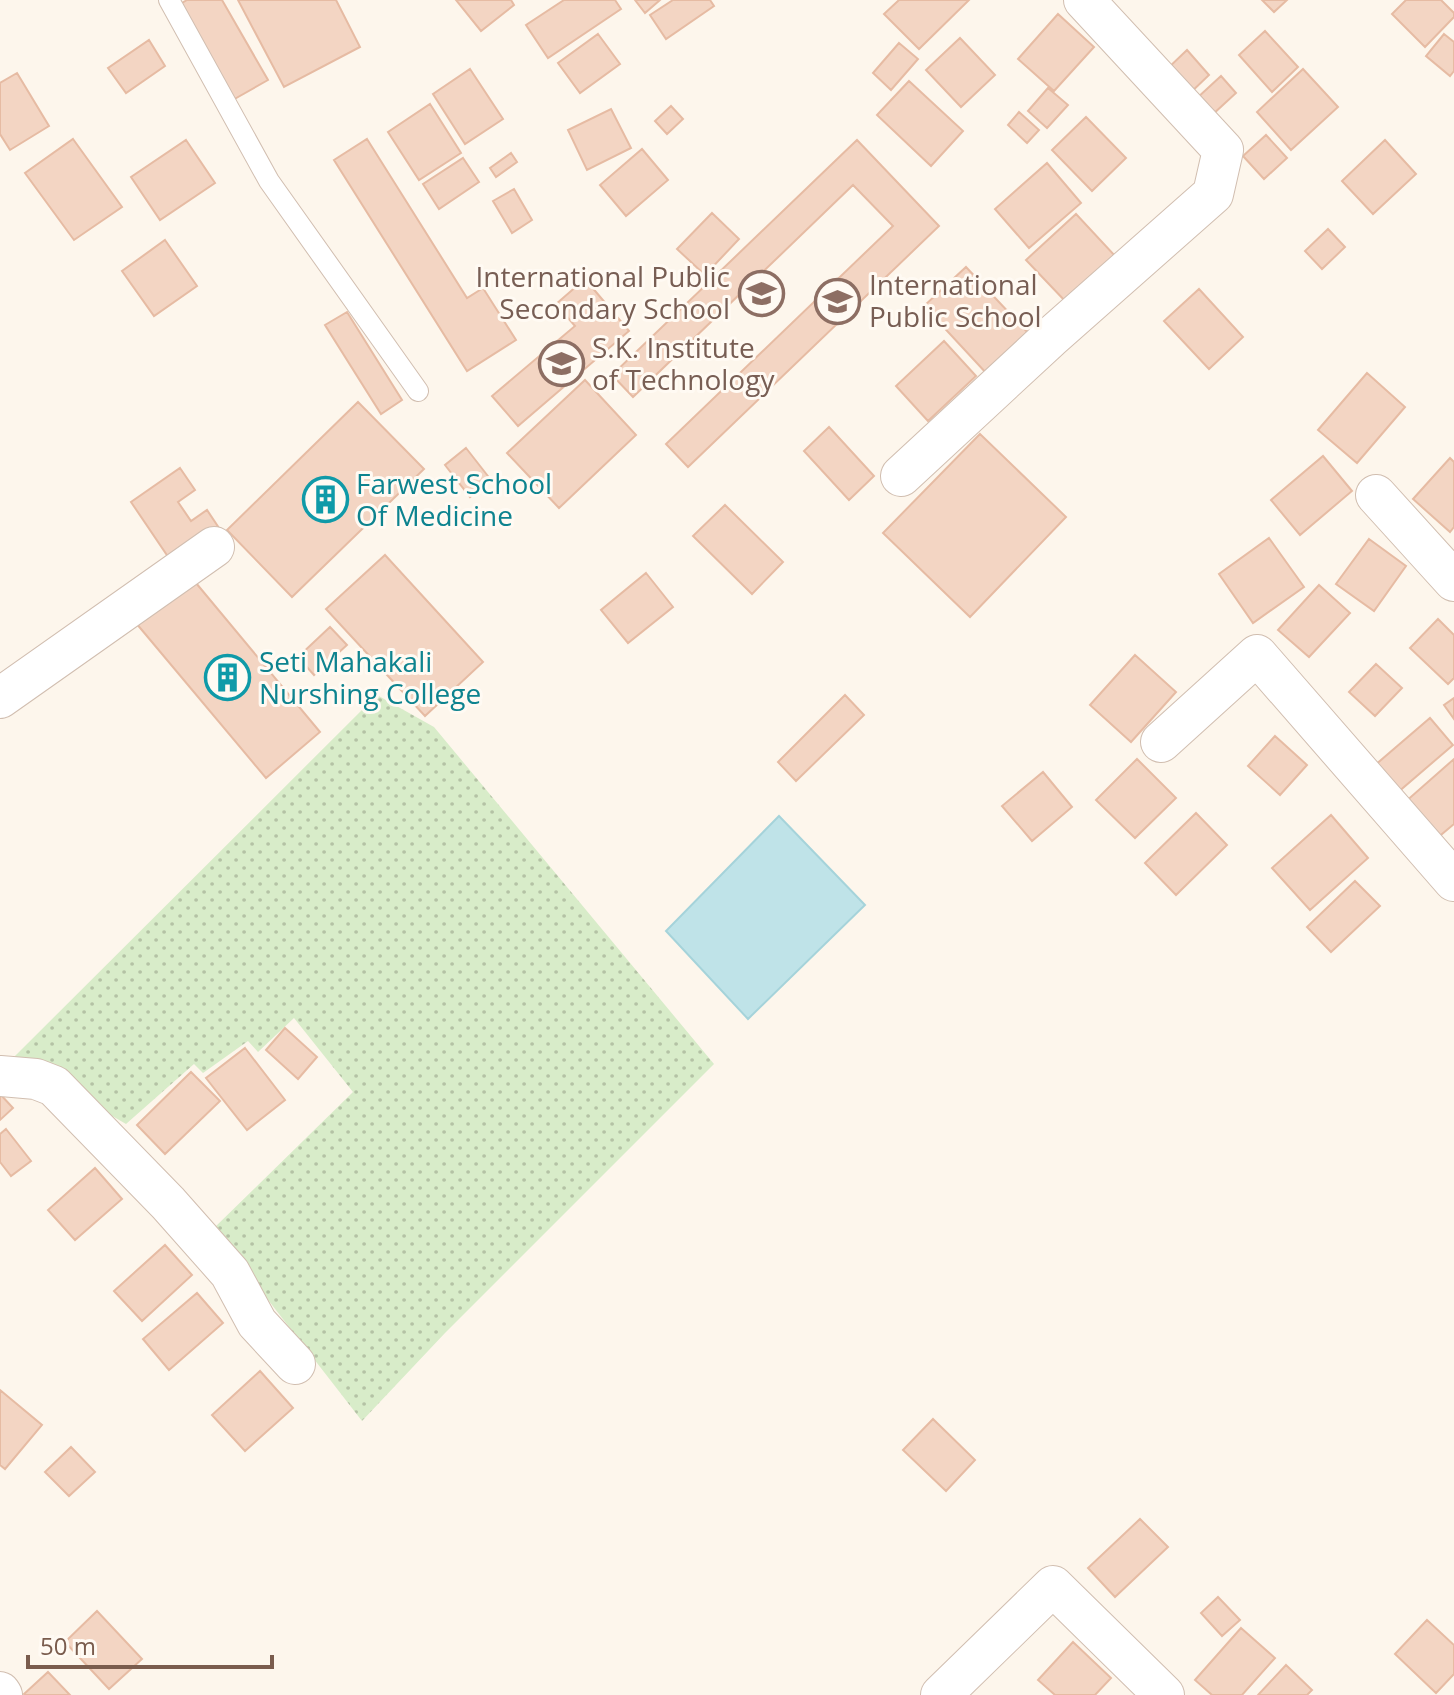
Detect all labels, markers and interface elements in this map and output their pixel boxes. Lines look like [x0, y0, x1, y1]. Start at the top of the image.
place label: International Public Secondary School [475, 257, 730, 327]
place label: International Public School [869, 265, 1042, 335]
school or university icon: International Public Secondary School [737, 269, 785, 317]
school or university icon: International Public School [814, 277, 862, 325]
place label: S.K. Institute of Technology [592, 328, 775, 398]
school or university icon: S.K. Institute of Technology [537, 340, 585, 388]
place label: Farwest School Of Medicine [356, 464, 552, 534]
building icon: Farwest School Of Medicine [301, 476, 349, 524]
place label: Seti Mahakali Nurshing College [259, 642, 481, 712]
building icon: Seti Mahakali Nurshing College [204, 654, 252, 702]
scale bar [28, 1619, 272, 1669]
text: 50 m [40, 1629, 96, 1662]

